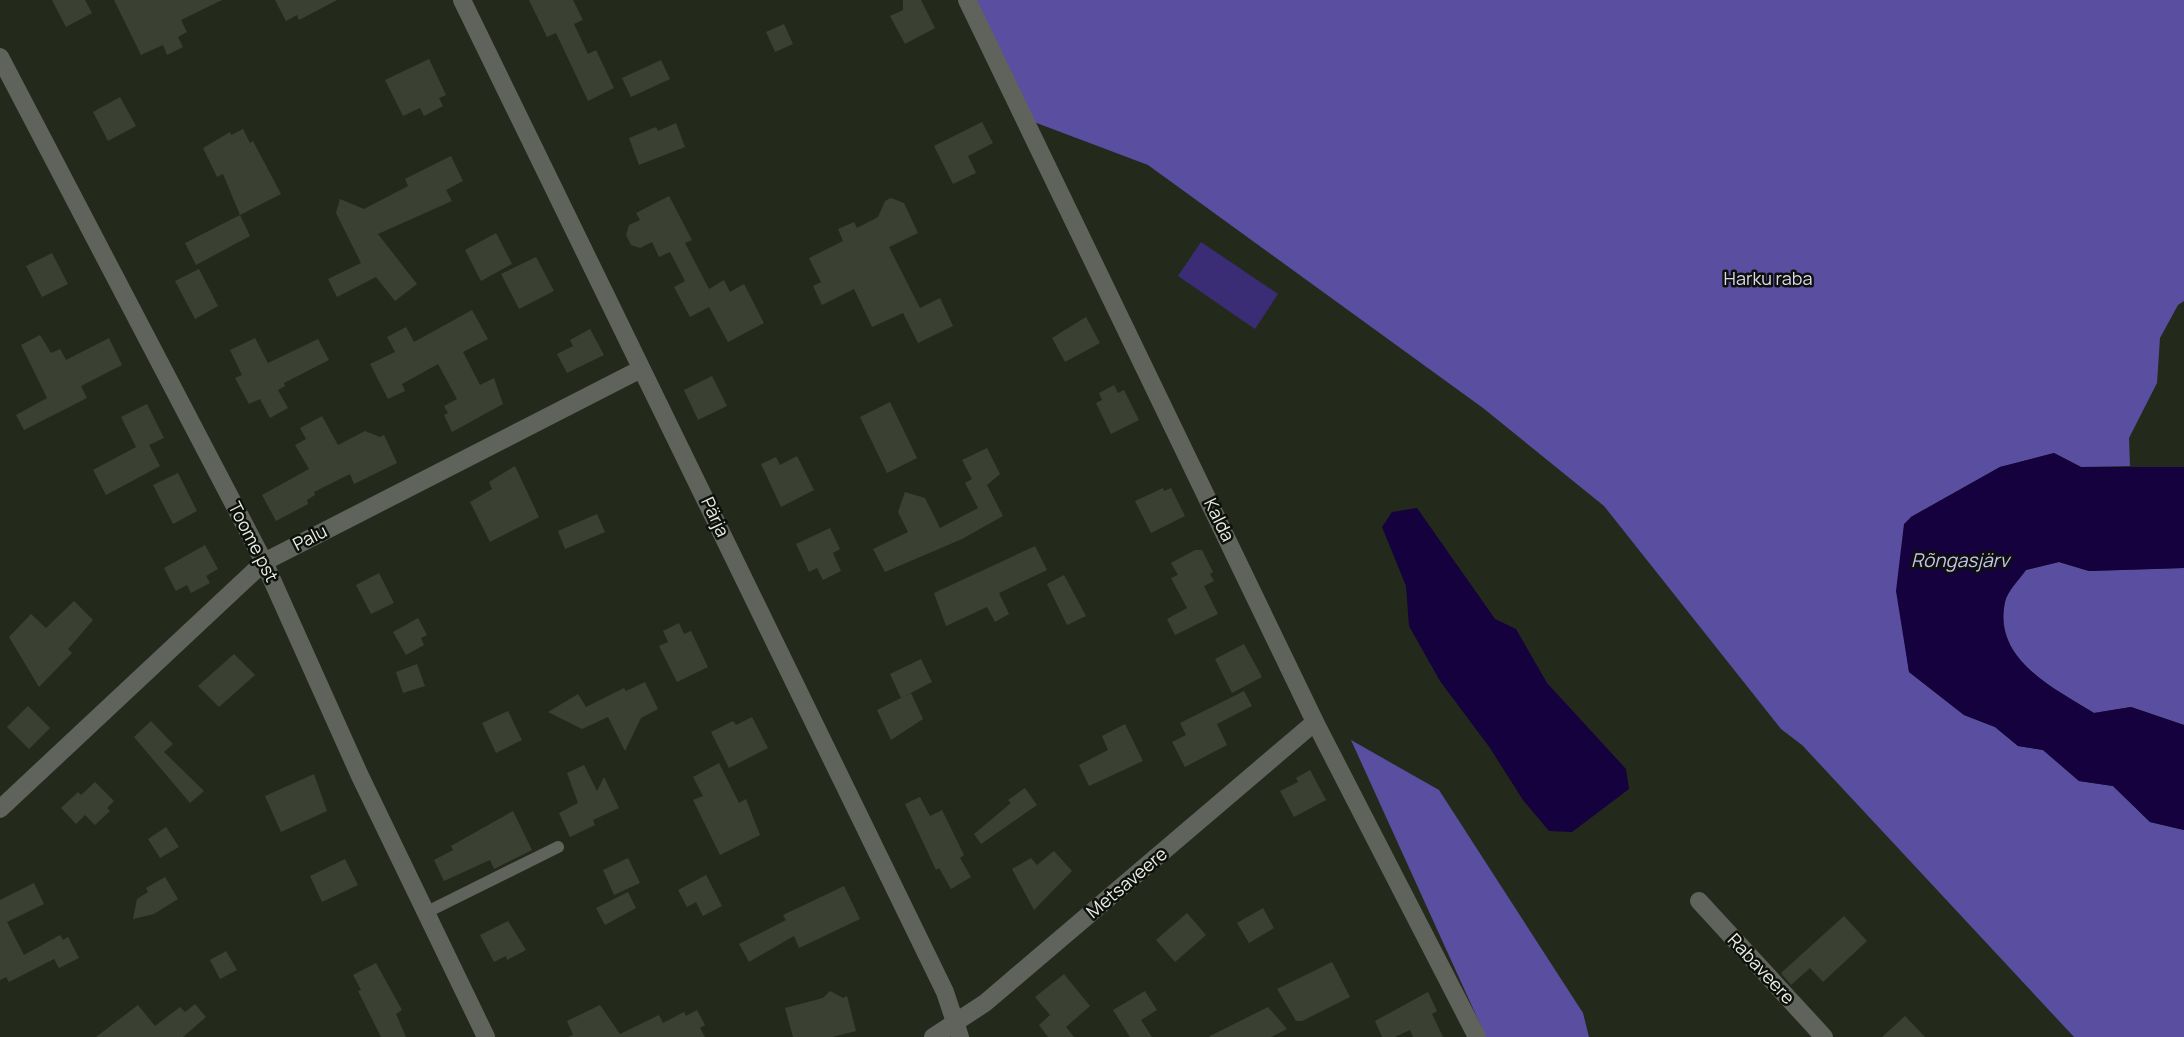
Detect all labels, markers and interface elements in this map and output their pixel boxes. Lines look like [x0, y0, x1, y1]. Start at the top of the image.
park label: Harku raba [1724, 266, 1812, 290]
street label: Pärja [696, 493, 736, 540]
street label: Kalda [1199, 494, 1241, 545]
street label: Toome pst [223, 497, 284, 586]
street label: Palu [288, 518, 331, 556]
water label: Rõngasjärv [1911, 547, 2011, 573]
street label: Metsaveere [1081, 841, 1172, 923]
street label: Rabaveere [1723, 928, 1801, 1009]

